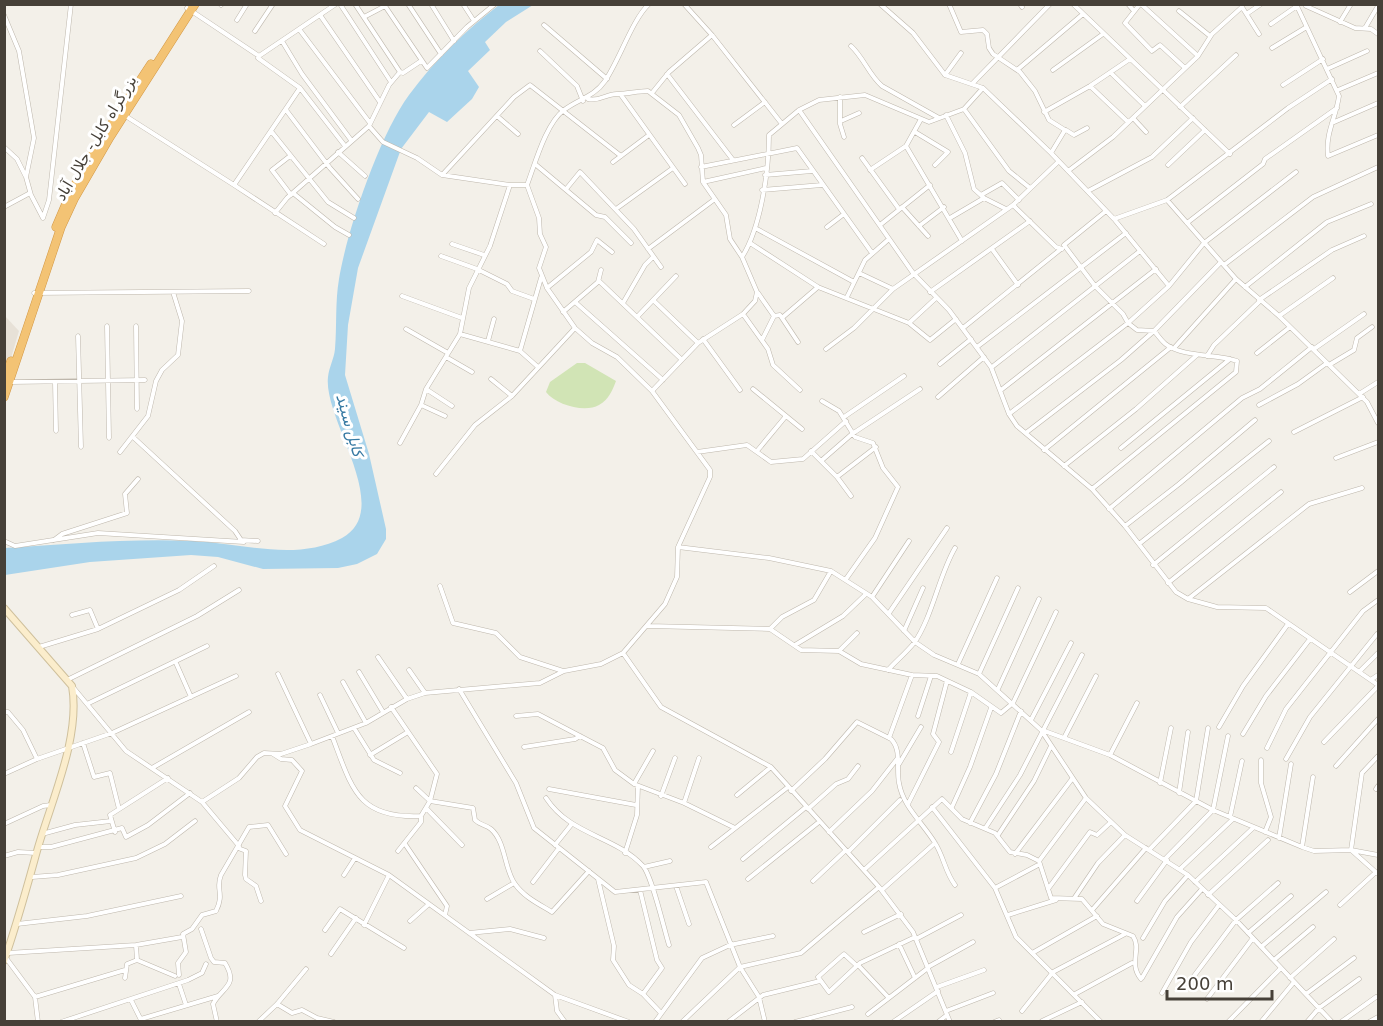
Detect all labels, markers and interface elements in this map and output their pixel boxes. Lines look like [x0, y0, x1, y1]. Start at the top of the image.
street label: بزرگراه کابل- جلال آباد [52, 72, 140, 204]
water label: کابل سيند [332, 392, 369, 461]
scale bar [1167, 963, 1272, 1001]
text: 200 m [1176, 973, 1234, 994]

